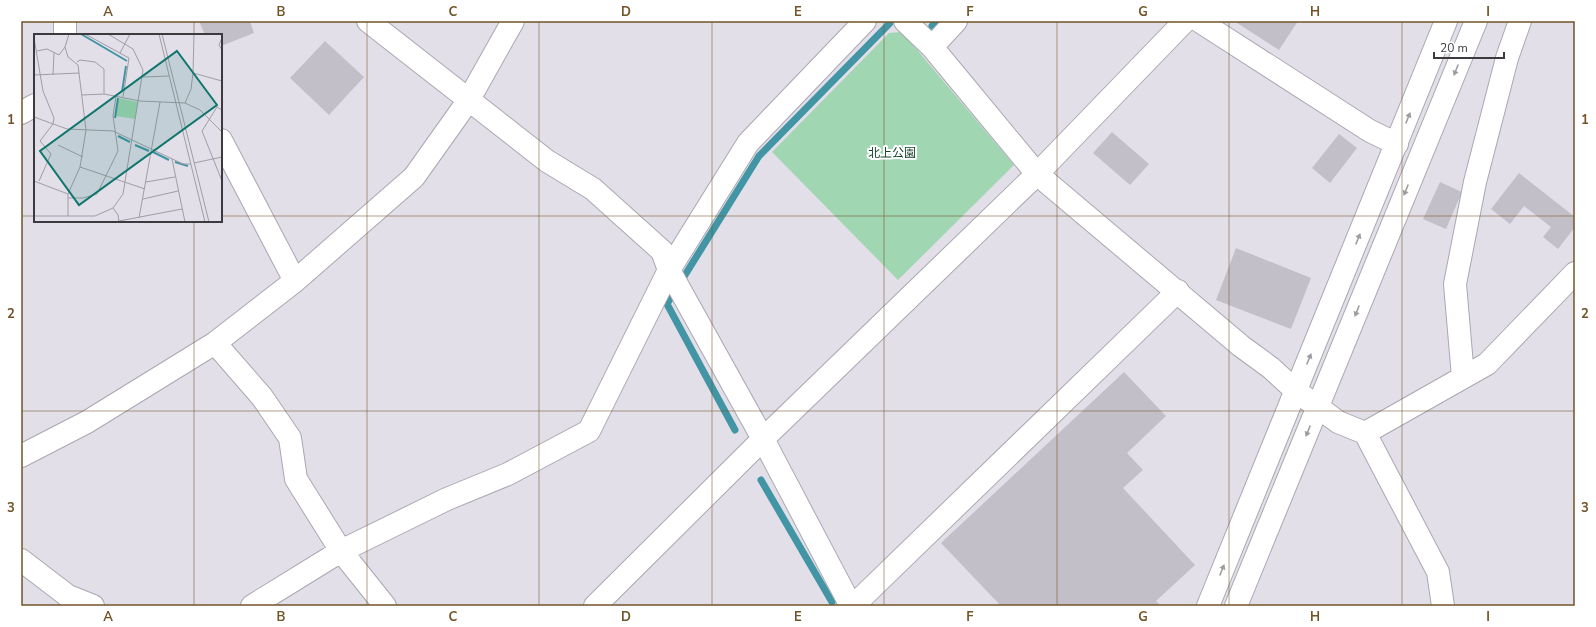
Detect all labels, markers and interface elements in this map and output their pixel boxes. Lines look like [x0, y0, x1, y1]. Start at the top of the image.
text: A [103, 3, 113, 21]
text: B [277, 3, 286, 21]
text: C [449, 3, 458, 21]
text: D [621, 3, 631, 21]
text: E [794, 3, 802, 21]
text: F [966, 3, 974, 21]
text: G [1138, 3, 1148, 21]
text: H [1310, 3, 1320, 21]
text: I [1486, 3, 1490, 21]
inset map [34, 34, 222, 222]
scale bar [1434, 34, 1504, 60]
text: 20 m [1440, 40, 1468, 56]
one-way arrow [1452, 64, 1459, 76]
text: 1 [7, 111, 15, 129]
text: 1 [1581, 111, 1589, 129]
one-way arrow [1405, 112, 1411, 124]
park label: 北上公園 [868, 145, 916, 161]
one-way arrow [1403, 185, 1409, 196]
one-way arrow [1356, 232, 1362, 244]
text: 2 [7, 305, 15, 323]
one-way arrow [1354, 305, 1360, 317]
text: 2 [1581, 305, 1589, 323]
one-way arrow [1306, 353, 1312, 364]
one-way arrow [1305, 425, 1311, 436]
text: 3 [7, 499, 15, 517]
text: 3 [1581, 499, 1589, 517]
one-way arrow [1220, 563, 1226, 575]
text: A [103, 608, 113, 626]
text: B [277, 608, 286, 626]
text: C [449, 608, 458, 626]
text: D [621, 608, 631, 626]
text: E [794, 608, 802, 626]
text: F [966, 608, 974, 626]
text: G [1138, 608, 1148, 626]
text: H [1310, 608, 1320, 626]
text: I [1486, 608, 1490, 626]

